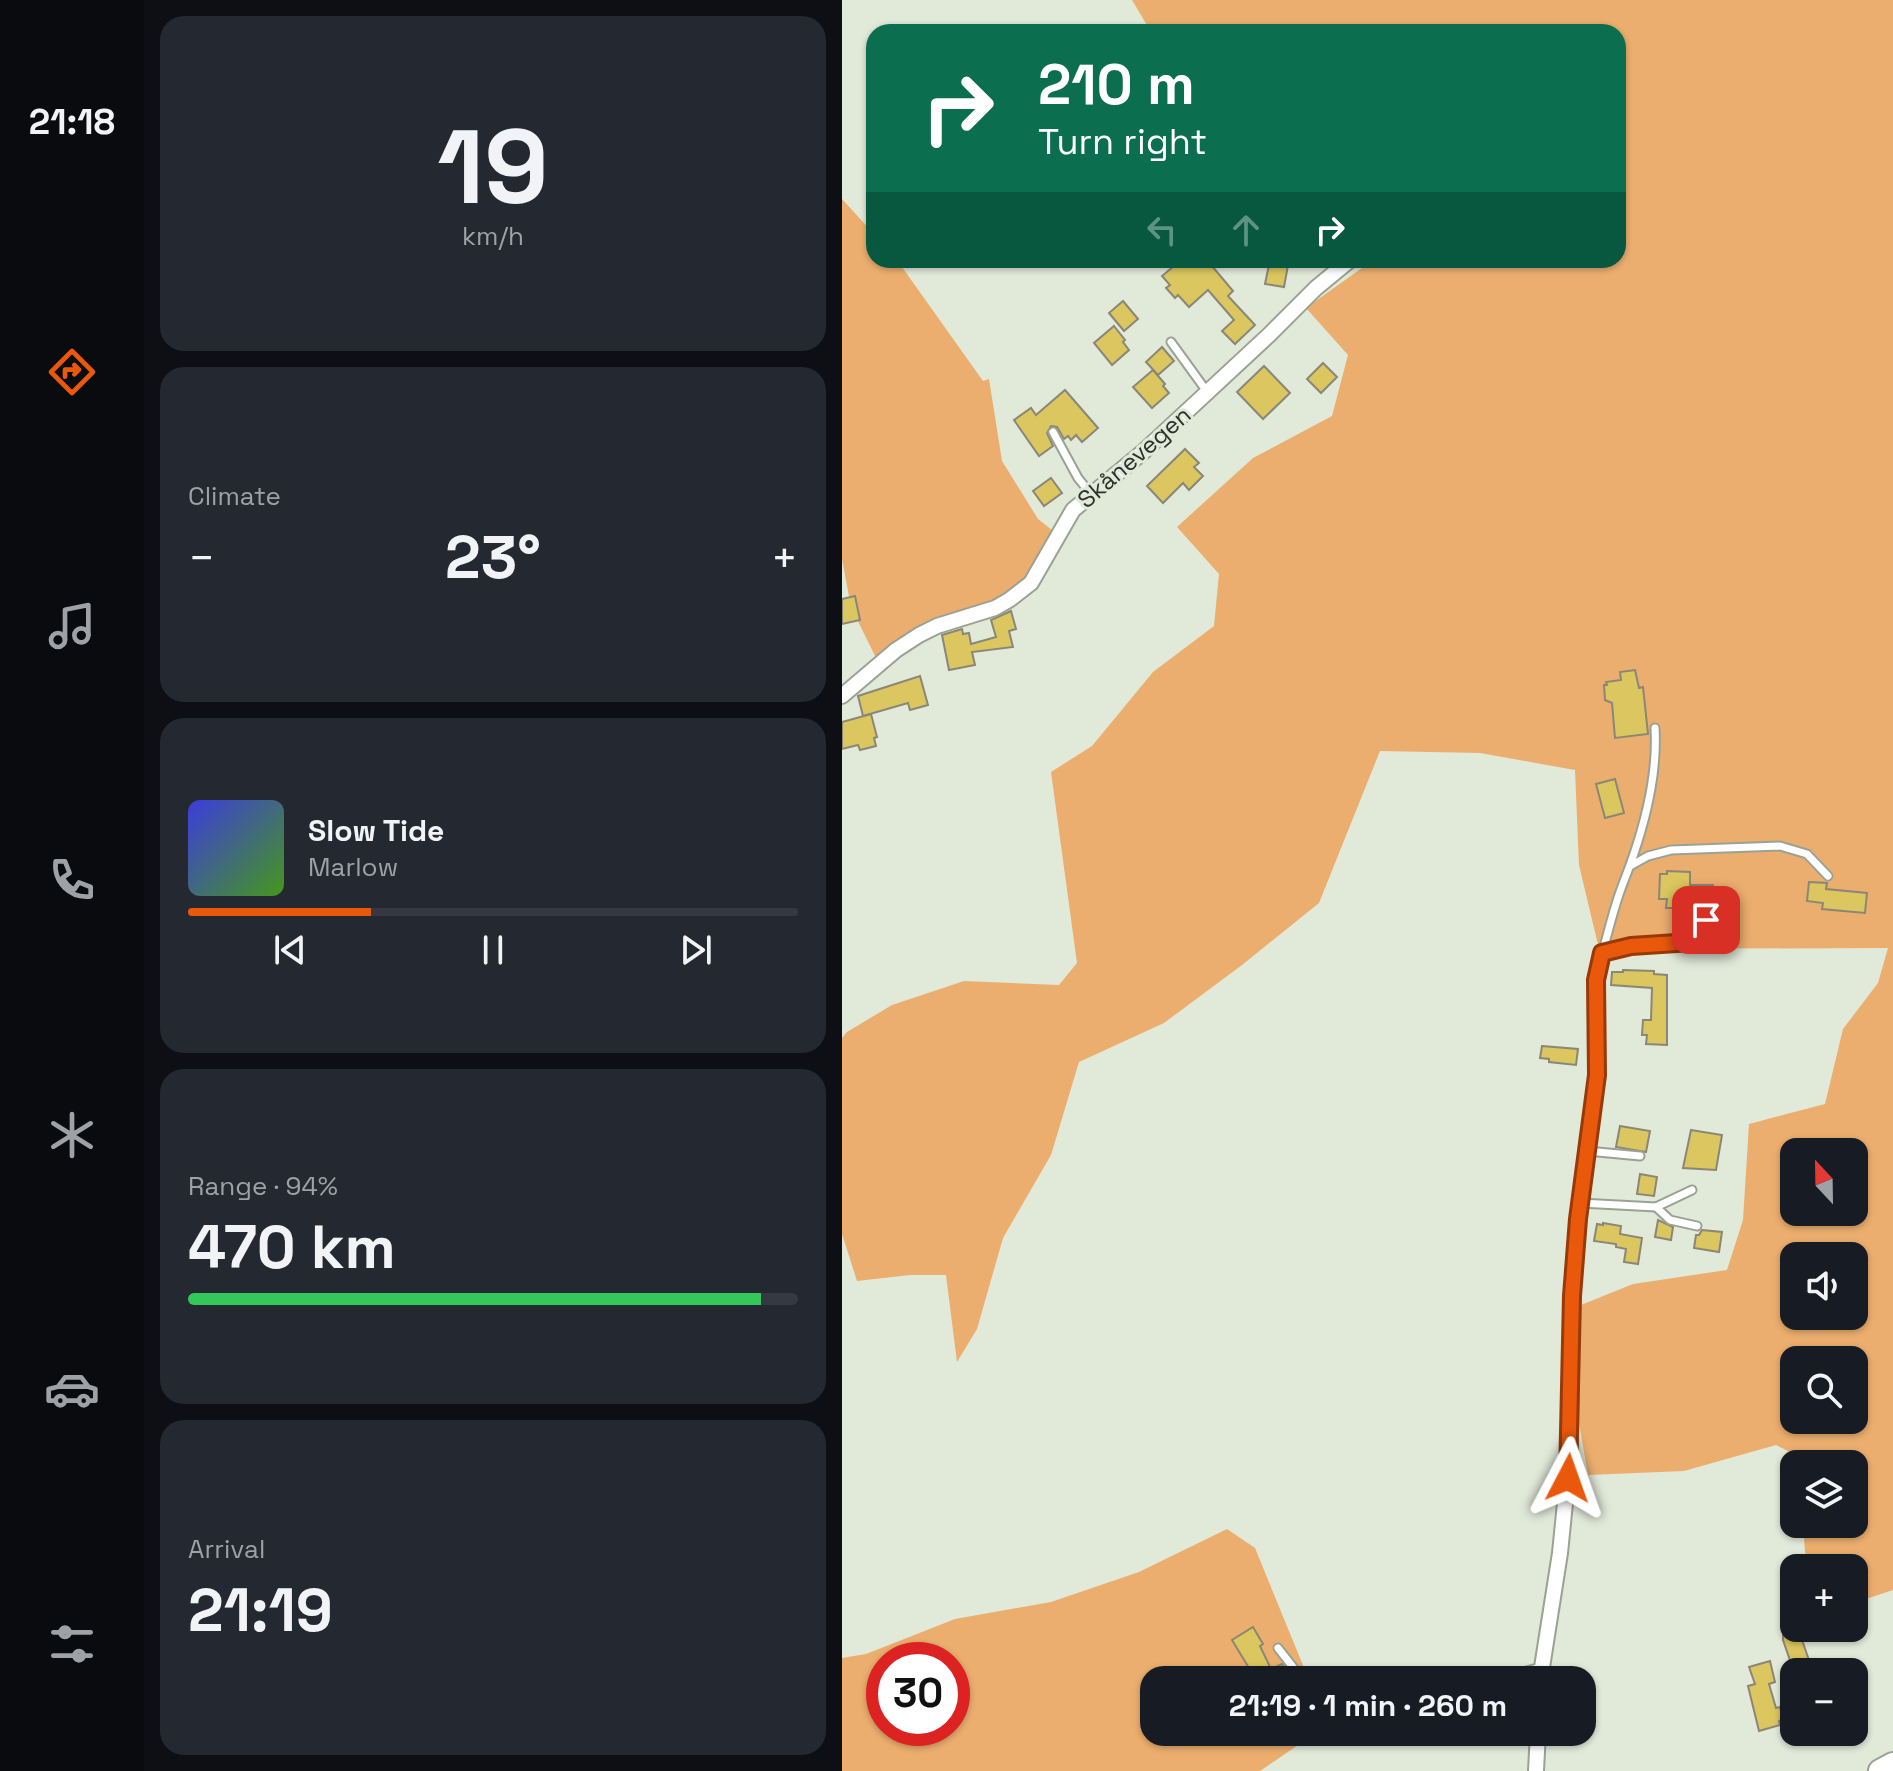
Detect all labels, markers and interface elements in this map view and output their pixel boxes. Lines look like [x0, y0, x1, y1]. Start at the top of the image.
text: 210 m [1038, 49, 1195, 120]
icon: right [906, 56, 1010, 160]
text: 21:18 [29, 99, 115, 145]
text: 19 [437, 101, 549, 233]
text: Turn right [1038, 119, 1207, 165]
icon: left [1140, 208, 1184, 252]
icon: ahead [1224, 208, 1268, 252]
icon: right [1308, 208, 1352, 252]
text: km/h [462, 219, 524, 253]
icon: directions [44, 344, 100, 400]
street label: Skånevegen [1071, 399, 1197, 515]
text: Climate [188, 479, 281, 513]
text: 23° [445, 519, 541, 596]
text: − [188, 530, 215, 586]
text: + [771, 530, 798, 586]
icon: music [44, 598, 100, 654]
text: Slow Tide [308, 811, 444, 850]
text: Marlow [308, 850, 398, 884]
icon: phone [44, 852, 100, 908]
pin [1672, 886, 1740, 954]
icon: arrive [1684, 898, 1728, 942]
icon: previous [268, 928, 312, 972]
icon: pause [471, 928, 515, 972]
icon: next [674, 928, 718, 972]
icon: climate [44, 1107, 100, 1163]
north arrow [1780, 1138, 1868, 1226]
map controls [1780, 1138, 1868, 1746]
text: Range · 94% [188, 1169, 338, 1203]
text: 470 km [188, 1209, 396, 1286]
button: sound [1780, 1242, 1868, 1330]
button: search [1780, 1346, 1868, 1434]
icon: car [44, 1361, 100, 1417]
position arrow [1526, 1436, 1610, 1520]
button: layers [1780, 1450, 1868, 1538]
text: Arrival [188, 1532, 265, 1566]
button: + [1780, 1554, 1868, 1642]
text: 21:19 [188, 1572, 333, 1649]
icon: filters [44, 1616, 100, 1672]
speed limit sign: 30 [866, 1642, 970, 1746]
button: − [1780, 1658, 1868, 1746]
text: 21:19 · 1 min · 260 m [1229, 1686, 1507, 1725]

